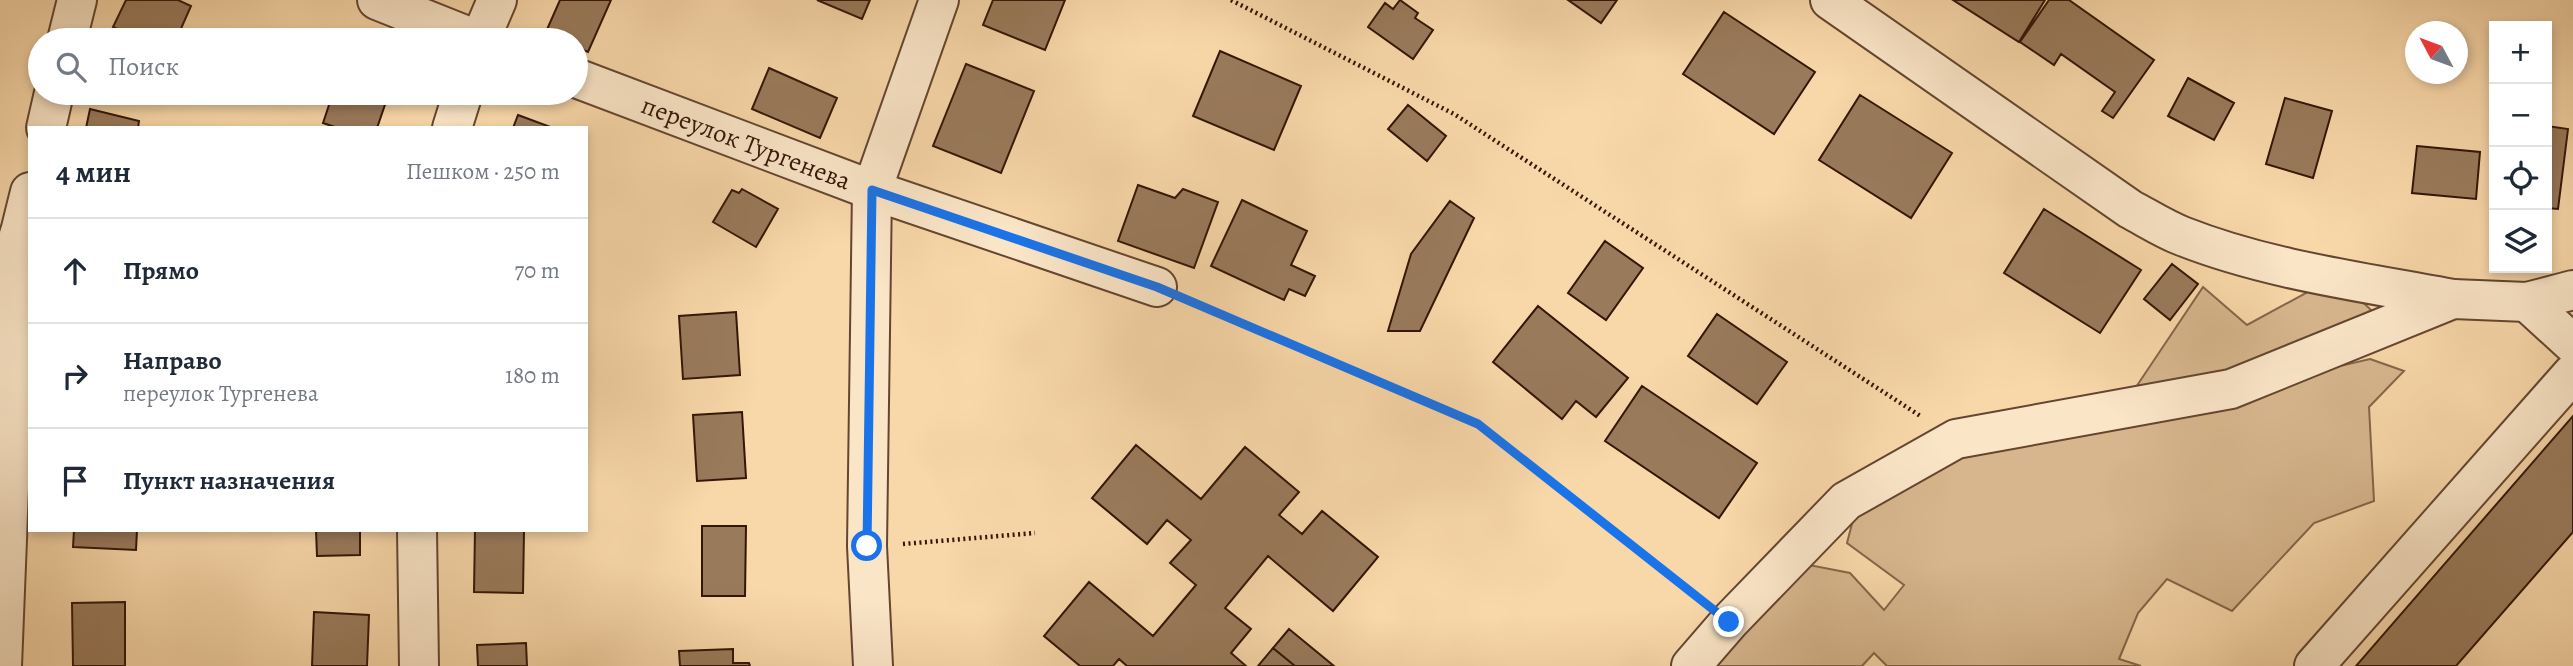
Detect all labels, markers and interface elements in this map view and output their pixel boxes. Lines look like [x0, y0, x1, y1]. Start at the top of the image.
north arrow [2405, 21, 2468, 84]
map controls [2489, 21, 2552, 273]
button: + [2489, 21, 2552, 84]
search box [28, 28, 588, 105]
icon: search [52, 48, 90, 86]
text: Поиск [108, 49, 179, 84]
button: − [2489, 84, 2552, 147]
street label: переулок Тургенева [637, 87, 856, 198]
button: locate [2489, 147, 2552, 210]
text: 4 мин [56, 152, 131, 192]
text: Пешком · 250 m [406, 156, 560, 187]
button: layers [2489, 210, 2552, 273]
icon: ahead [56, 252, 94, 290]
text: Прямо [123, 253, 199, 288]
text: 70 m [514, 255, 560, 286]
text: Направо [123, 343, 222, 378]
icon: right [56, 357, 94, 395]
text: 180 m [505, 360, 560, 391]
text: переулок Тургенева [123, 378, 319, 409]
icon: arrive [56, 462, 94, 500]
text: Пункт назначения [123, 463, 335, 498]
route start [851, 530, 882, 561]
route end [1713, 606, 1744, 637]

